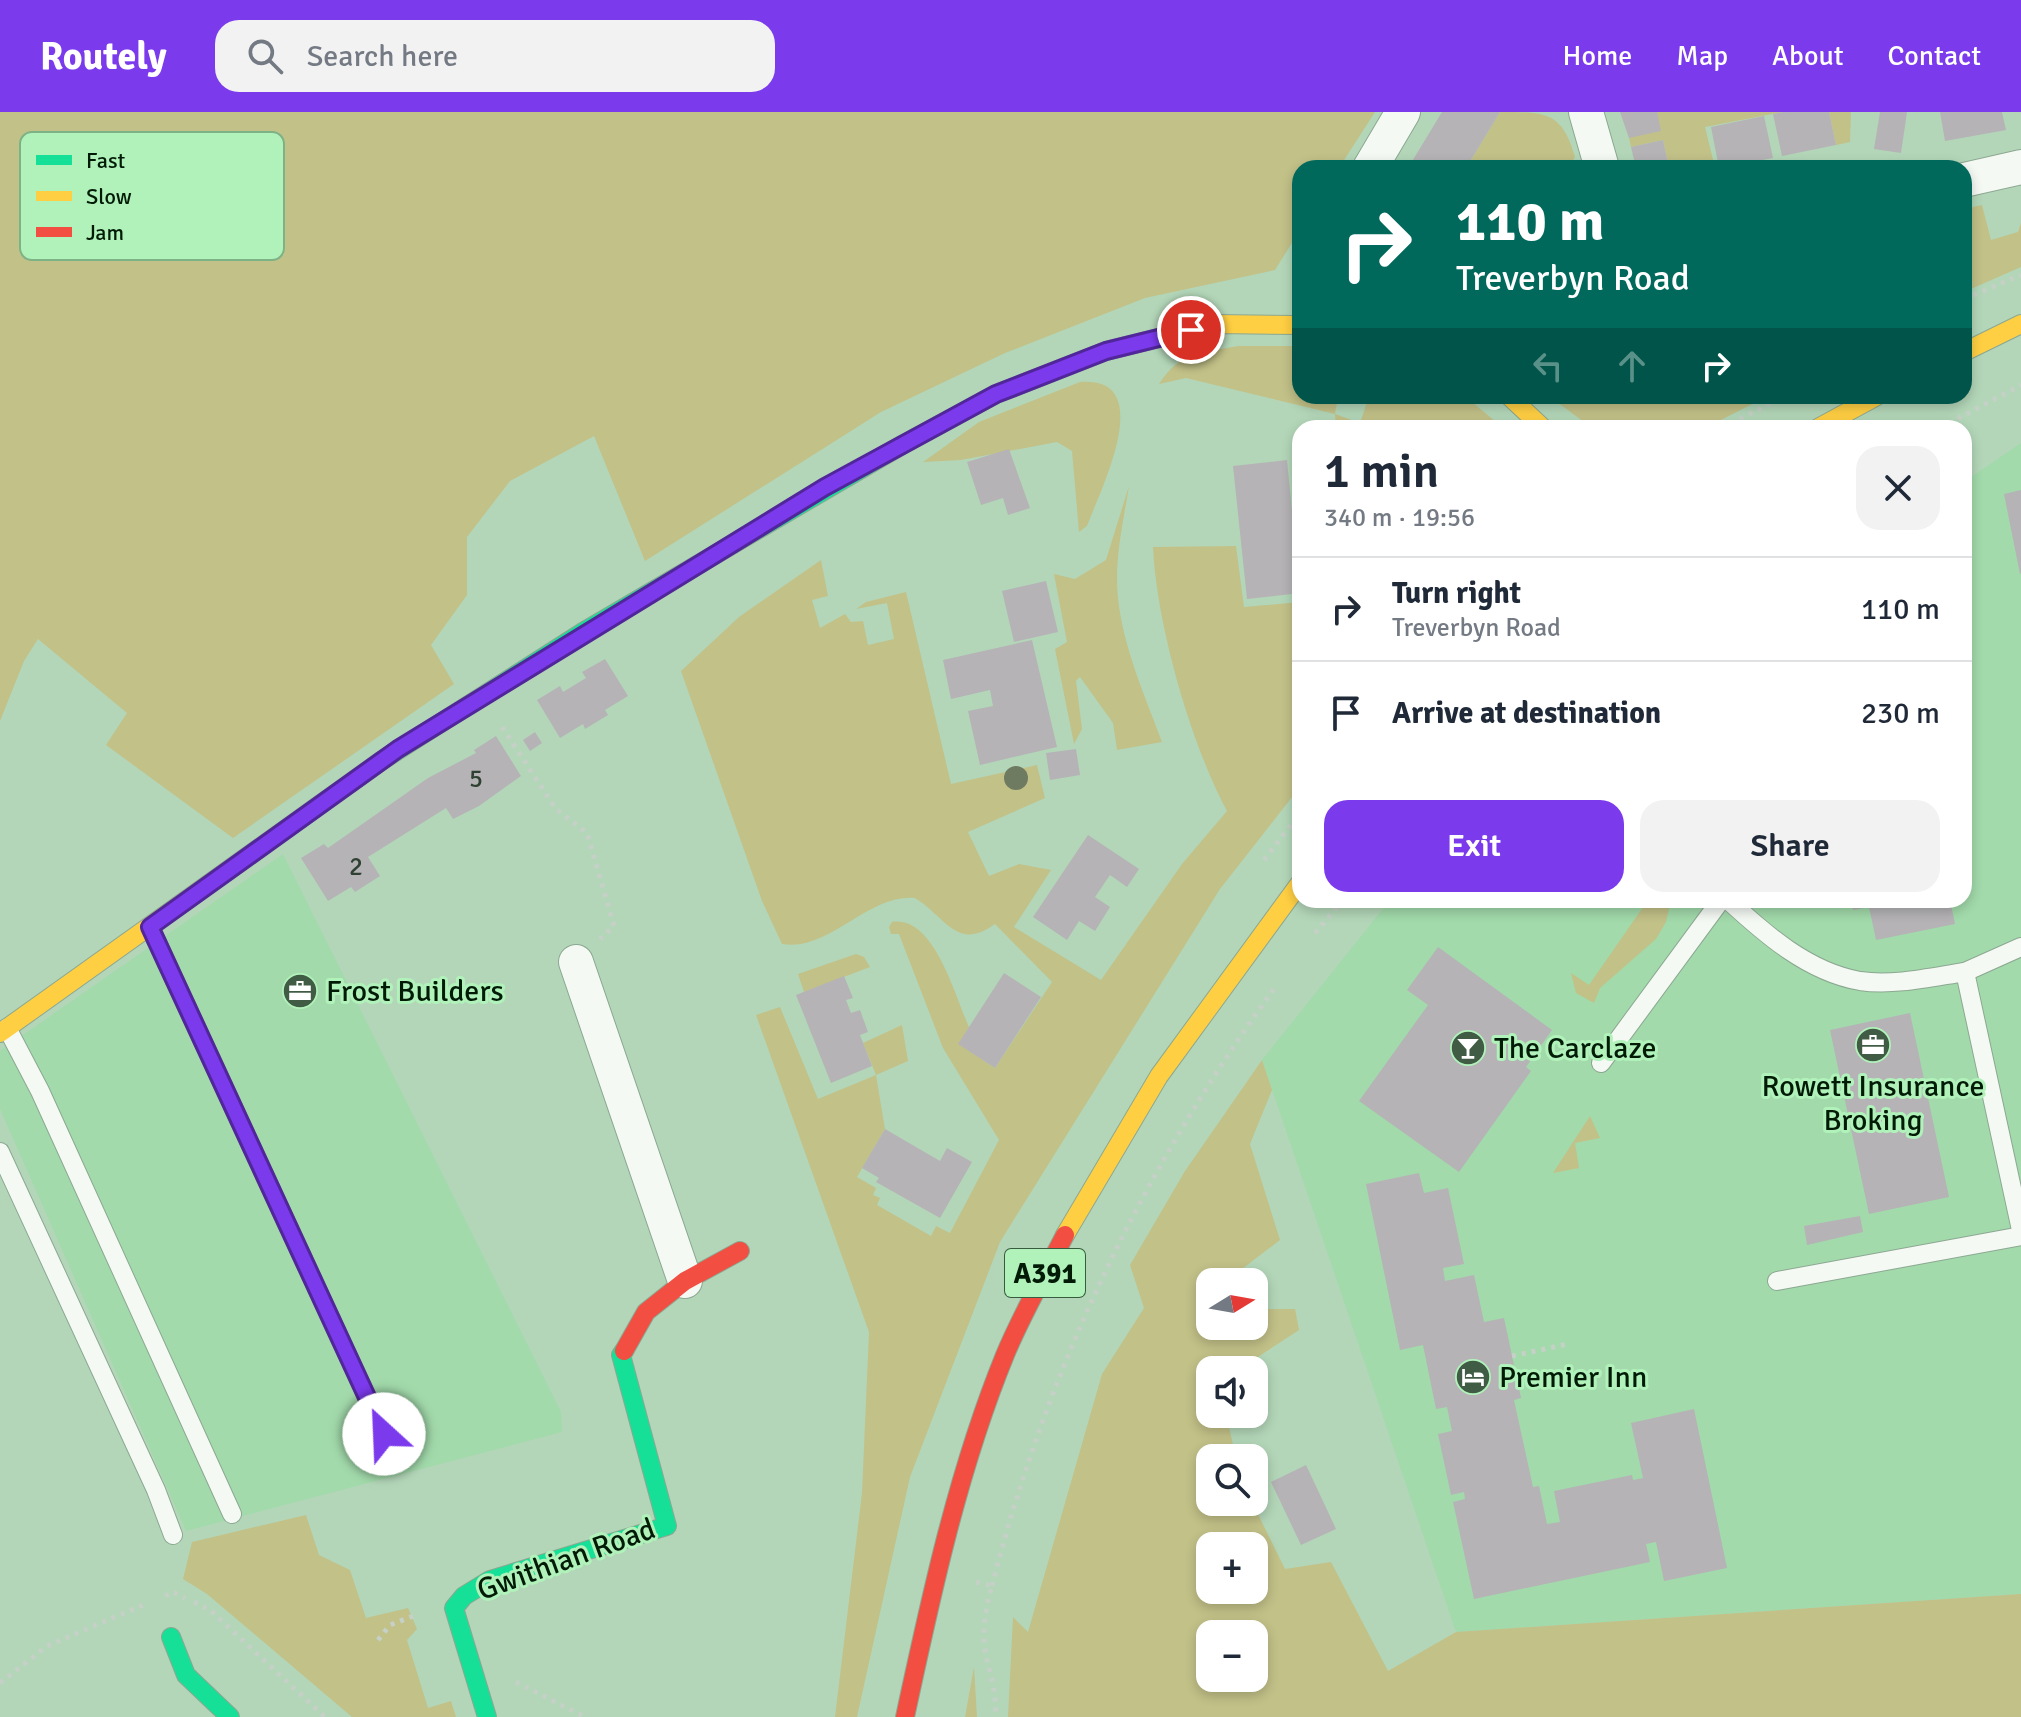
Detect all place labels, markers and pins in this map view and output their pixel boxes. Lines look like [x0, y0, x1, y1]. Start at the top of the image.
pin [1157, 296, 1225, 364]
office icon: Frost Builders [281, 972, 319, 1010]
place label: Frost Builders [326, 973, 504, 1010]
office icon: Rowett Insurance Broking [1854, 1026, 1892, 1064]
bar icon: The Carclaze [1449, 1029, 1487, 1067]
place label: The Carclaze [1494, 1030, 1657, 1067]
place label: Rowett Insurance Broking [1762, 1068, 1984, 1139]
hotel icon: Premier Inn [1454, 1358, 1492, 1396]
place label: Premier Inn [1499, 1359, 1647, 1396]

